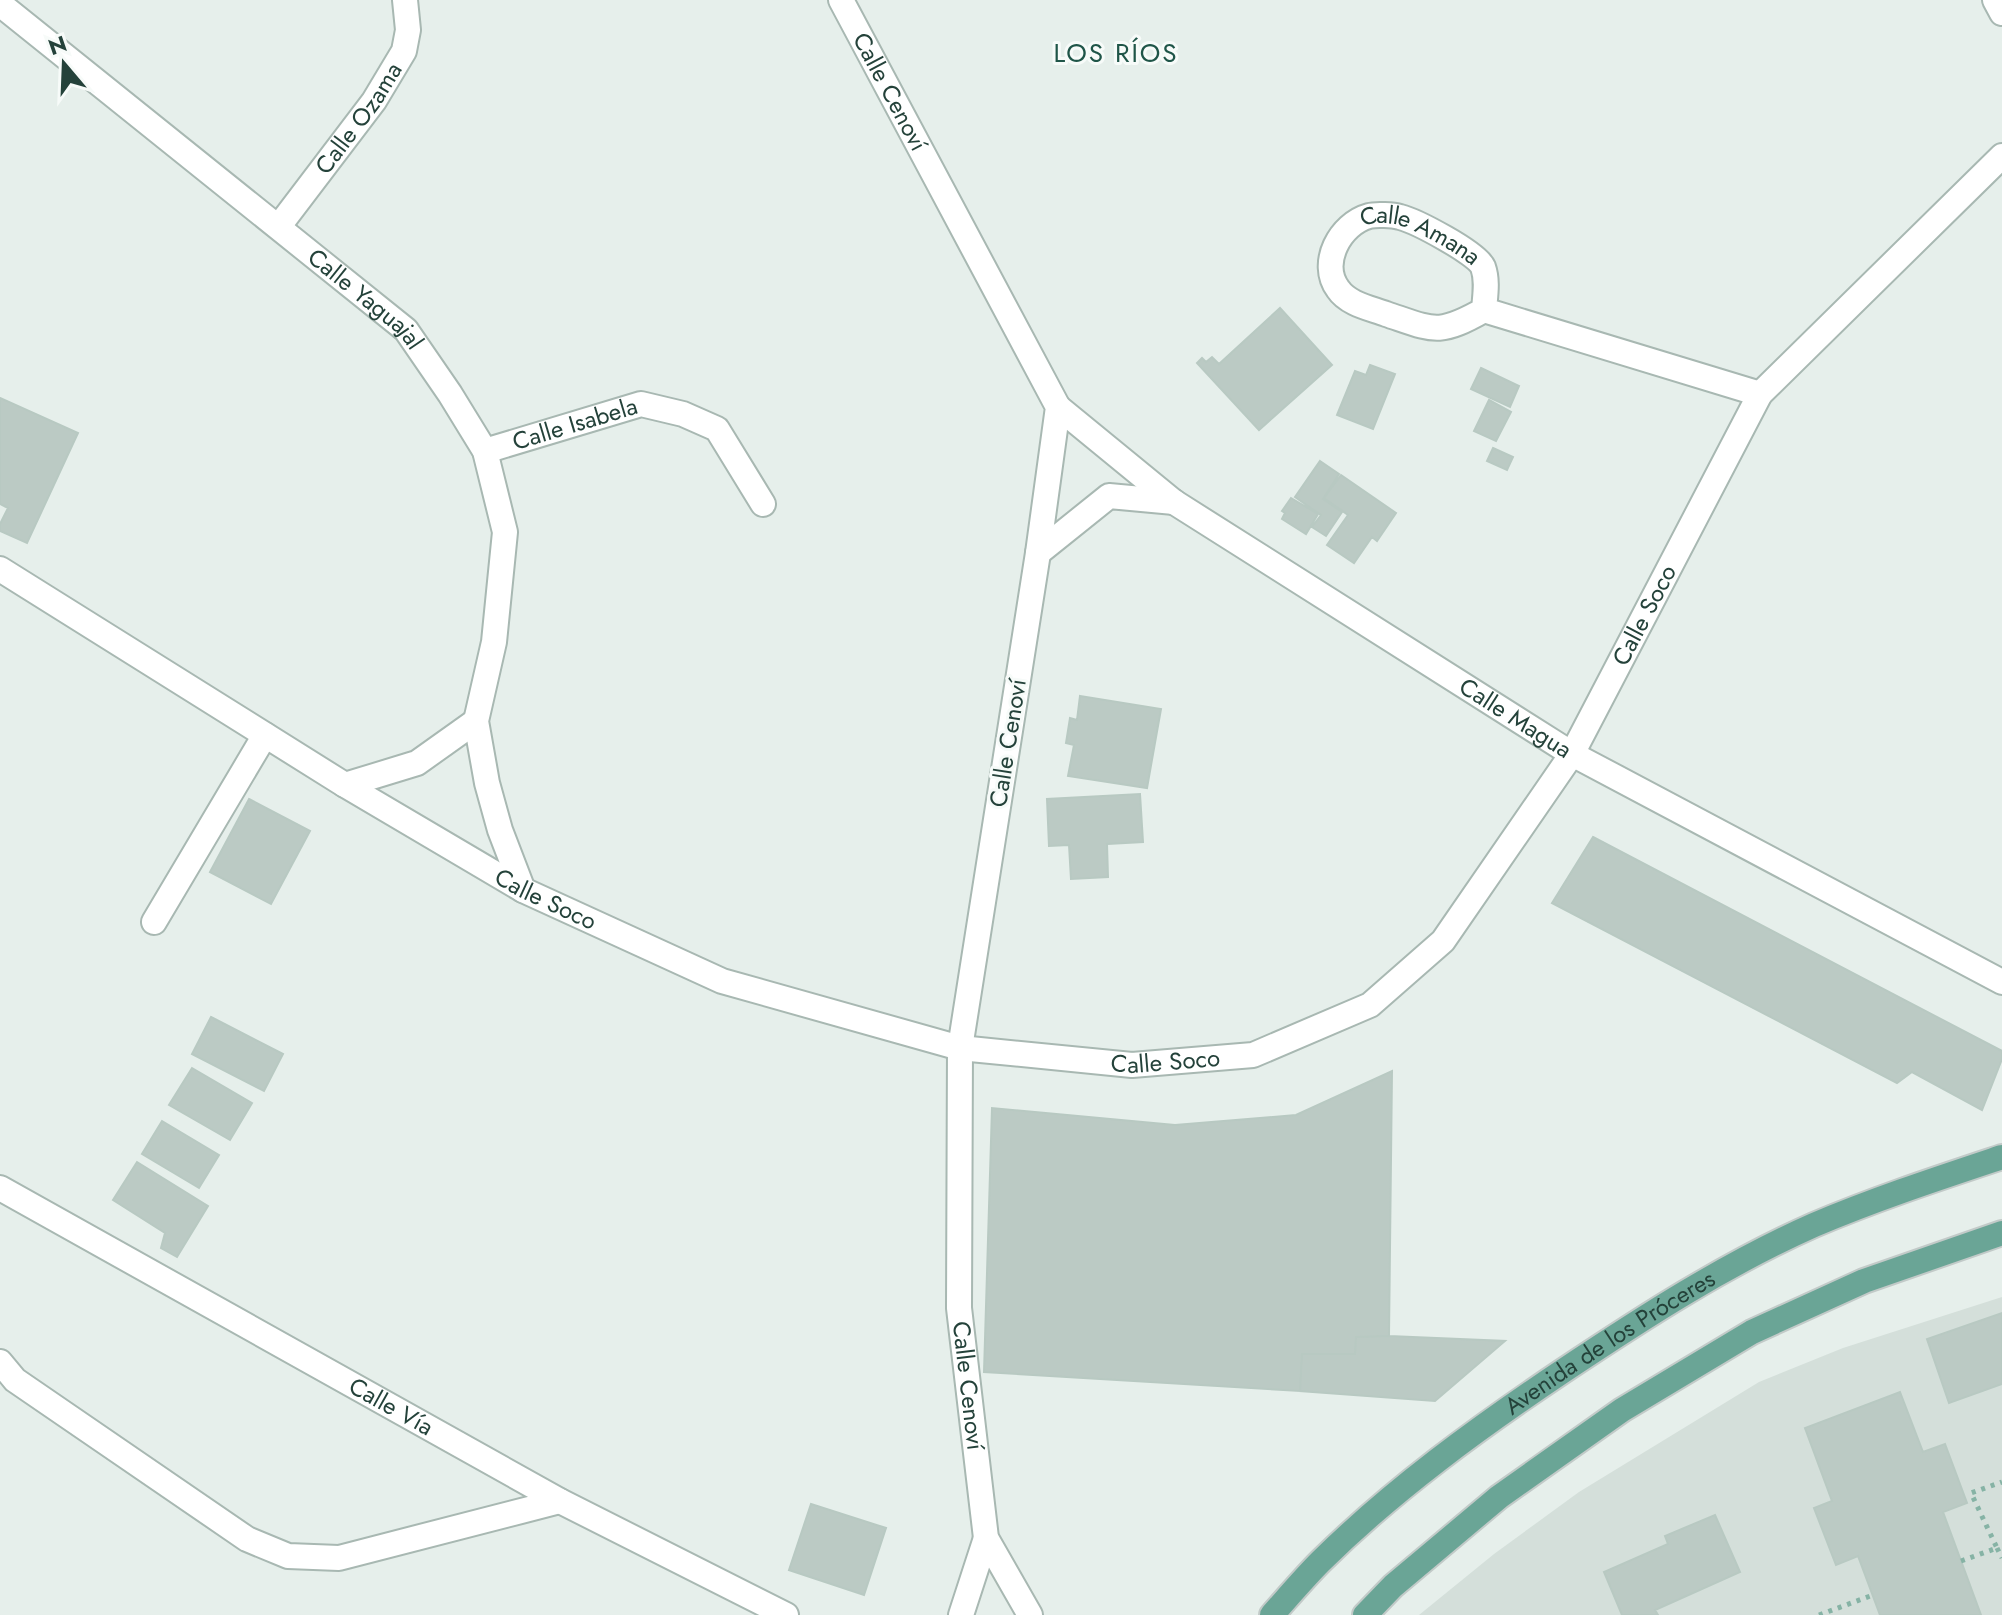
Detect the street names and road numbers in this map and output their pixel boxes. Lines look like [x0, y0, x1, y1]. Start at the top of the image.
street label: Calle Cenoví [844, 26, 937, 158]
street label: Calle Ozama [306, 56, 410, 182]
street label: Calle Amana [1355, 197, 1489, 273]
street label: Calle Yaguajal [300, 240, 432, 356]
street label: Calle Isabela [508, 388, 642, 459]
street label: Calle Soco [1603, 558, 1685, 672]
street label: Calle Magua [1452, 669, 1579, 767]
street label: Calle Cenoví [980, 675, 1035, 810]
street label: Calle Soco [488, 859, 602, 938]
street label: Calle Soco [1109, 1040, 1221, 1082]
street label: Avenida de los Próceres [1497, 1261, 1722, 1423]
street label: Calle Cenoví [944, 1319, 994, 1453]
street label: Calle Vía [342, 1368, 440, 1444]

